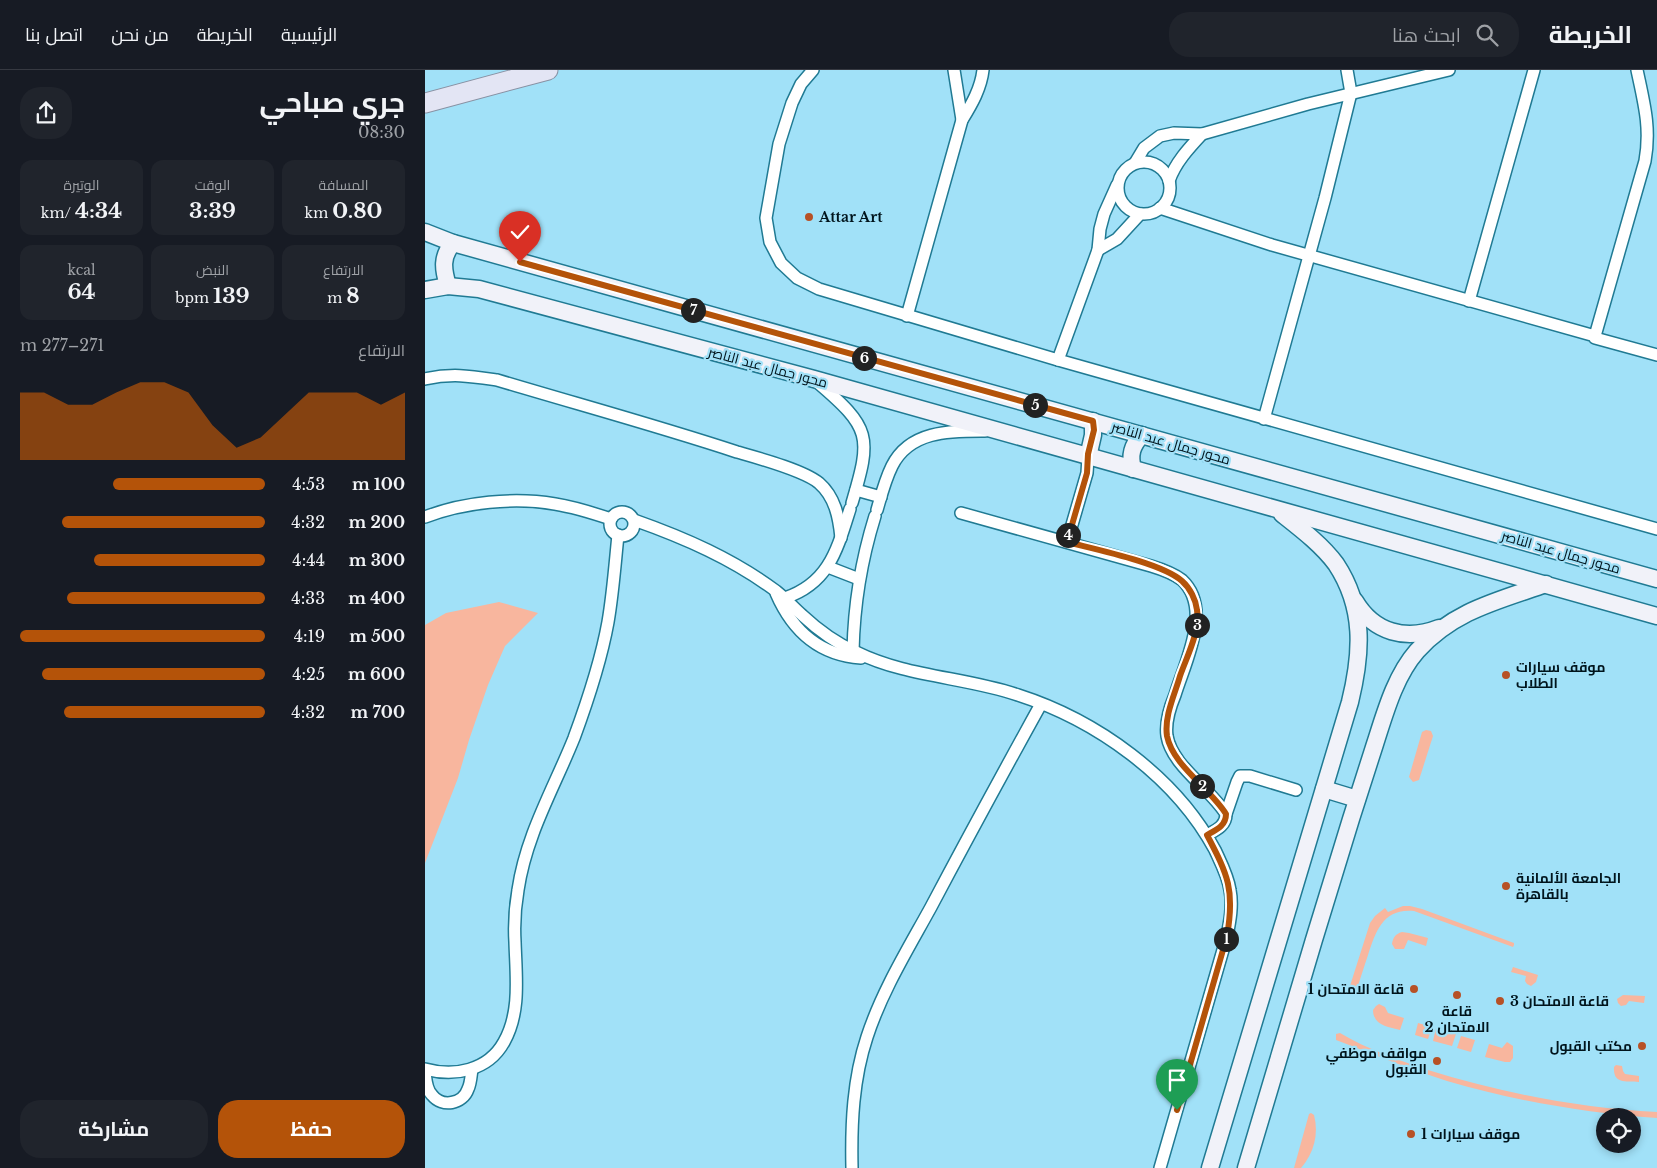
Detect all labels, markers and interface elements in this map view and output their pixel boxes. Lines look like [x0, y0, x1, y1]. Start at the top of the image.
search box [1169, 12, 1519, 57]
text: الخريطة [1549, 20, 1632, 49]
icon: search [1473, 21, 1501, 49]
text: اتصل بنا [25, 24, 83, 46]
text: من نحن [111, 24, 169, 46]
text: الخريطة [197, 24, 253, 46]
text: الرئيسية [281, 24, 337, 46]
text: ابحث هنا [1392, 24, 1461, 47]
text: جري صباحي [260, 85, 405, 120]
button: share [20, 87, 72, 139]
text: 08:30 [358, 122, 405, 142]
text: الوتيرة [64, 176, 99, 194]
text: الوقت [195, 176, 230, 194]
text: المسافة [319, 176, 368, 194]
text: 4:34 [75, 198, 122, 224]
text: 3:39 [189, 198, 236, 224]
text: 0.80 [332, 198, 382, 224]
text: /km [41, 204, 75, 222]
text: km [305, 204, 332, 222]
place label: Attar Art [818, 208, 883, 226]
pin [499, 211, 541, 262]
marker: Attar Art [803, 211, 815, 223]
icon: check [506, 218, 534, 246]
text: kcal [68, 261, 95, 279]
text: النبض [196, 261, 229, 279]
text: الارتفاع [323, 261, 364, 279]
text: 64 [67, 279, 96, 305]
text: 139 [213, 283, 250, 309]
text: 8 [346, 283, 360, 309]
text: bpm [175, 289, 213, 307]
text: m [327, 289, 346, 307]
pin: 7 [681, 298, 705, 322]
text: 7 [690, 301, 697, 319]
text: 271–277 m [20, 335, 104, 355]
text: الارتفاع [358, 340, 405, 360]
street label: محور جمال عبد الناصر [705, 342, 830, 392]
pin: 6 [851, 346, 877, 370]
text: 6 [860, 349, 869, 367]
pin: 5 [1023, 392, 1047, 418]
text: 5 [1031, 396, 1040, 414]
street label: محور جمال عبد الناصر [1108, 417, 1233, 469]
text: 4:53 [292, 474, 325, 494]
text: 100 m [352, 474, 405, 494]
text: 4:32 [291, 512, 325, 532]
text: 200 m [348, 512, 405, 532]
pin: 4 [1055, 522, 1081, 548]
text: 4 [1064, 526, 1073, 544]
street label: محور جمال عبد الناصر [1498, 526, 1623, 578]
text: 4:44 [292, 550, 325, 570]
text: 300 m [349, 550, 405, 570]
text: 4:33 [291, 588, 325, 608]
text: 400 m [348, 588, 405, 608]
pin: 3 [1185, 612, 1209, 638]
text: 3 [1193, 616, 1202, 634]
text: 4:19 [294, 626, 325, 646]
text: 500 m [349, 626, 405, 646]
place label: موقف سيارات الطلاب [1516, 658, 1605, 692]
text: 4:25 [292, 664, 325, 684]
text: 600 m [348, 664, 405, 684]
marker: موقف سيارات الطلاب [1500, 669, 1512, 681]
text: 4:32 [291, 702, 325, 722]
text: 700 m [351, 702, 405, 722]
pin: 2 [1189, 774, 1215, 798]
text: 2 [1198, 777, 1207, 795]
place label: الجامعة الألمانية بالقاهرة [1516, 869, 1621, 903]
marker: الجامعة الألمانية بالقاهرة [1500, 880, 1512, 892]
pin: 1 [1213, 926, 1239, 952]
text: 1 [1223, 930, 1230, 948]
place label: قاعة الامتحان 1 [1308, 980, 1404, 998]
marker: قاعة الامتحان 1 [1408, 983, 1420, 995]
marker: قاعة الامتحان 2 [1451, 989, 1463, 1001]
place label: قاعة الامتحان 3 [1510, 992, 1609, 1010]
marker: قاعة الامتحان 3 [1494, 995, 1506, 1007]
place label: قاعة الامتحان 2 [1424, 1002, 1490, 1036]
place label: مكتب القبول [1550, 1037, 1632, 1055]
marker: مكتب القبول [1636, 1040, 1648, 1052]
place label: مواقف موظفي القبول [1326, 1044, 1427, 1078]
marker: مواقف موظفي القبول [1431, 1055, 1443, 1067]
pin [1156, 1059, 1198, 1110]
icon: arrive [1163, 1066, 1191, 1094]
button: مشاركة [20, 1100, 208, 1158]
button: حفظ [218, 1100, 405, 1158]
map controls [1596, 1108, 1641, 1153]
button: locate [1596, 1108, 1641, 1153]
place label: موقف سيارات 1 [1421, 1125, 1520, 1143]
marker: موقف سيارات 1 [1405, 1128, 1417, 1140]

